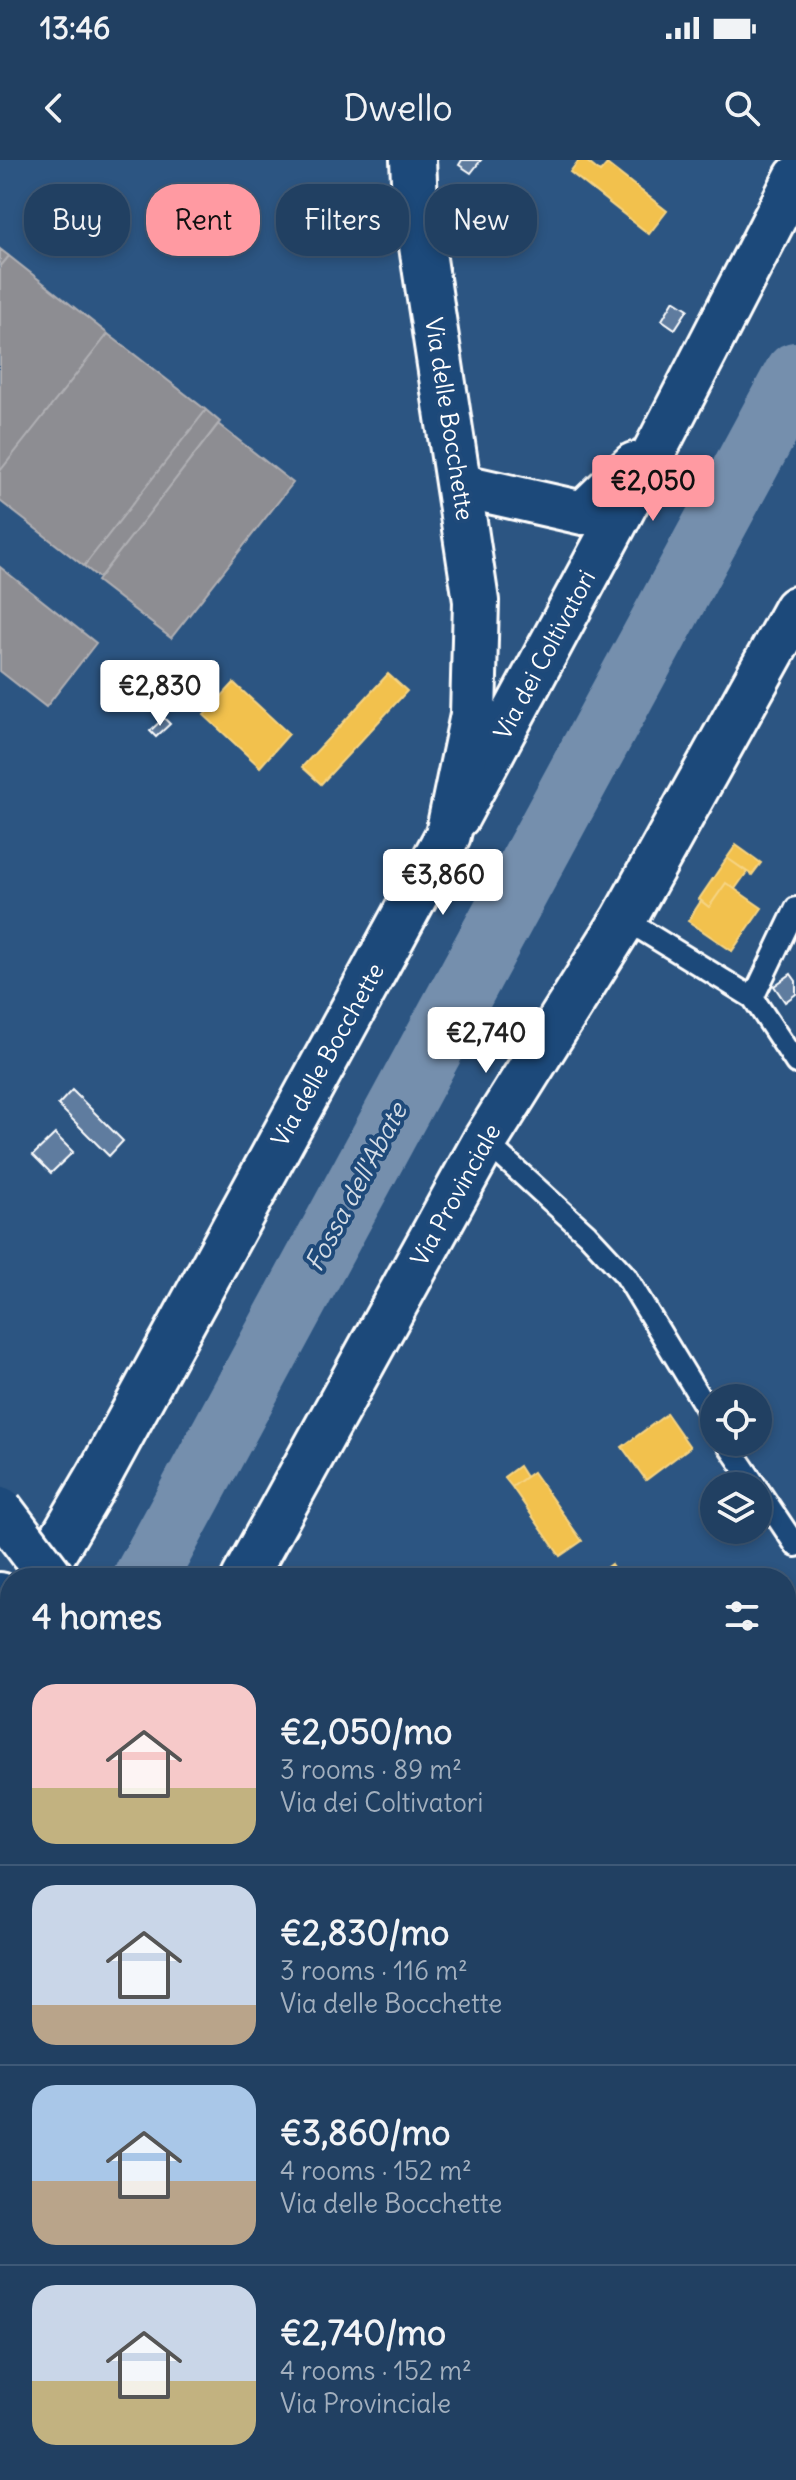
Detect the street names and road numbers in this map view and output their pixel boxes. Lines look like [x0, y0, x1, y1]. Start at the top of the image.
street label: Via delle Bocchette [419, 315, 481, 523]
street label: Via dei Coltivatori [487, 565, 601, 744]
street label: Via delle Bocchette [264, 958, 390, 1152]
street label: Via Provinciale [404, 1118, 506, 1271]

